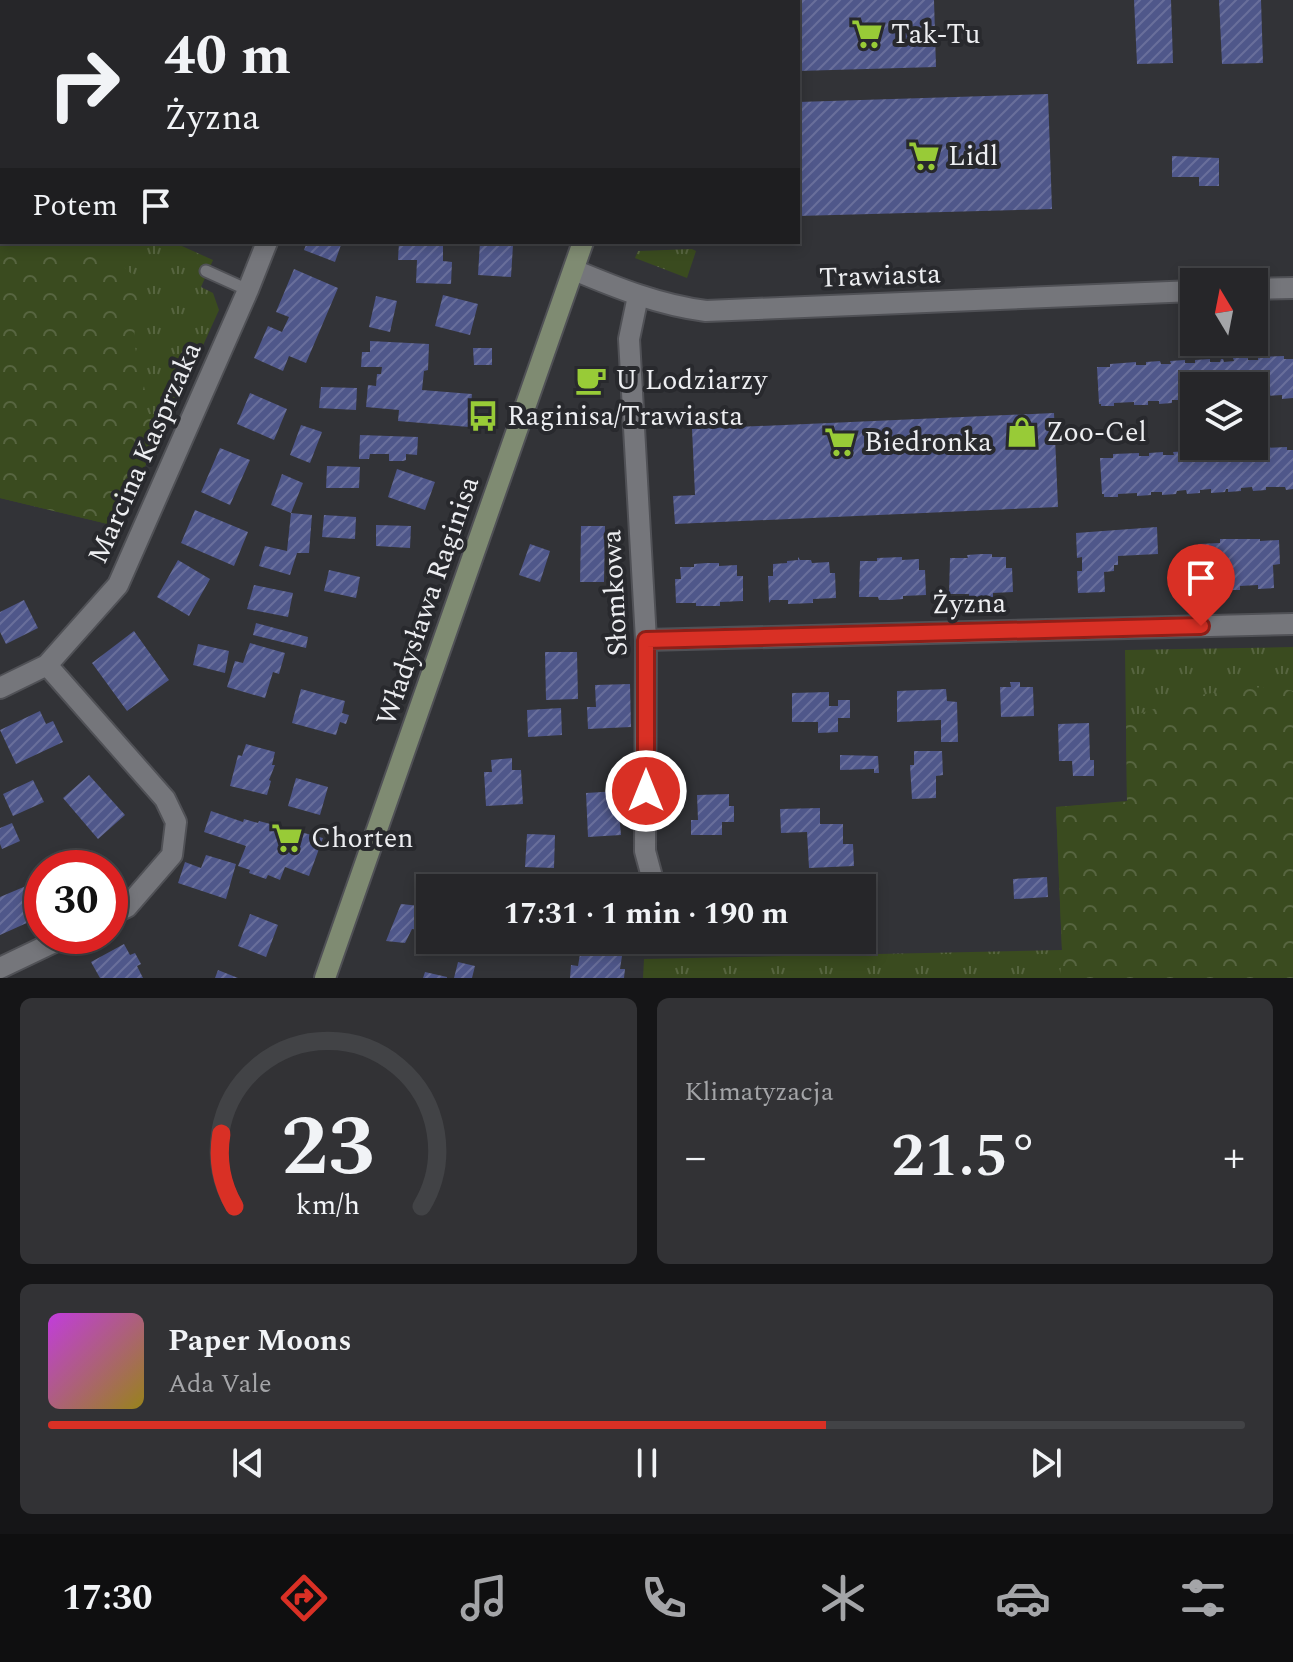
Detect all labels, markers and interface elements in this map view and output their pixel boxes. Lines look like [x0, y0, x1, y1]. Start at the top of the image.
place label: Tak-Tu [891, 13, 981, 56]
text: 40 m [164, 14, 291, 99]
supermarket icon: Tak-Tu [850, 17, 884, 51]
icon: right [32, 32, 136, 136]
text: Żyzna [164, 91, 260, 146]
place label: Lidl [948, 135, 998, 178]
supermarket icon: Lidl [907, 139, 941, 173]
text: Potem [32, 183, 118, 229]
icon: arrive [134, 184, 178, 228]
street label: Trawiasta [818, 252, 942, 300]
north arrow [1180, 268, 1268, 356]
map controls [1180, 268, 1268, 460]
street label: Marcina Kasprzaka [77, 335, 213, 571]
place label: U Lodziarzy [615, 359, 769, 402]
cafe icon: U Lodziarzy [574, 363, 608, 397]
button: layers [1180, 372, 1268, 460]
place label: Raginisa/Trawiasta [507, 395, 743, 438]
bus stop icon: Raginisa/Trawiasta [466, 399, 500, 433]
place label: Zoo-Cel [1046, 411, 1147, 454]
shop icon: Zoo-Cel [1005, 415, 1039, 449]
place label: Biedronka [864, 421, 992, 464]
supermarket icon: Biedronka [823, 425, 857, 459]
street label: Władysława Raginisa [365, 470, 491, 732]
street label: Słomkowa [590, 528, 640, 658]
pin [1167, 544, 1235, 626]
icon: arrive [1179, 556, 1223, 600]
street label: Żyzna [931, 582, 1007, 626]
position arrow [604, 749, 688, 833]
place label: Chorten [311, 817, 414, 860]
supermarket icon: Chorten [270, 821, 304, 855]
speed limit sign: 30 [24, 850, 128, 954]
text: 17:31 · 1 min · 190 m [503, 891, 789, 937]
text: Klimatyzacja [685, 1072, 834, 1112]
text: 23 [282, 1085, 375, 1212]
text: 21.5° [891, 1111, 1038, 1203]
text: − [685, 1124, 707, 1191]
text: + [1223, 1124, 1245, 1191]
text: km/h [296, 1184, 360, 1227]
text: Paper Moons [168, 1318, 352, 1364]
text: Ada Vale [168, 1364, 271, 1404]
icon: previous [226, 1441, 270, 1485]
icon: pause [625, 1441, 669, 1485]
icon: next [1024, 1441, 1068, 1485]
icon: directions [276, 1570, 332, 1626]
icon: music [456, 1570, 512, 1626]
icon: phone [636, 1570, 692, 1626]
icon: climate [815, 1570, 871, 1626]
icon: car [995, 1570, 1051, 1626]
icon: filters [1175, 1570, 1231, 1626]
text: 17:30 [62, 1571, 152, 1626]

